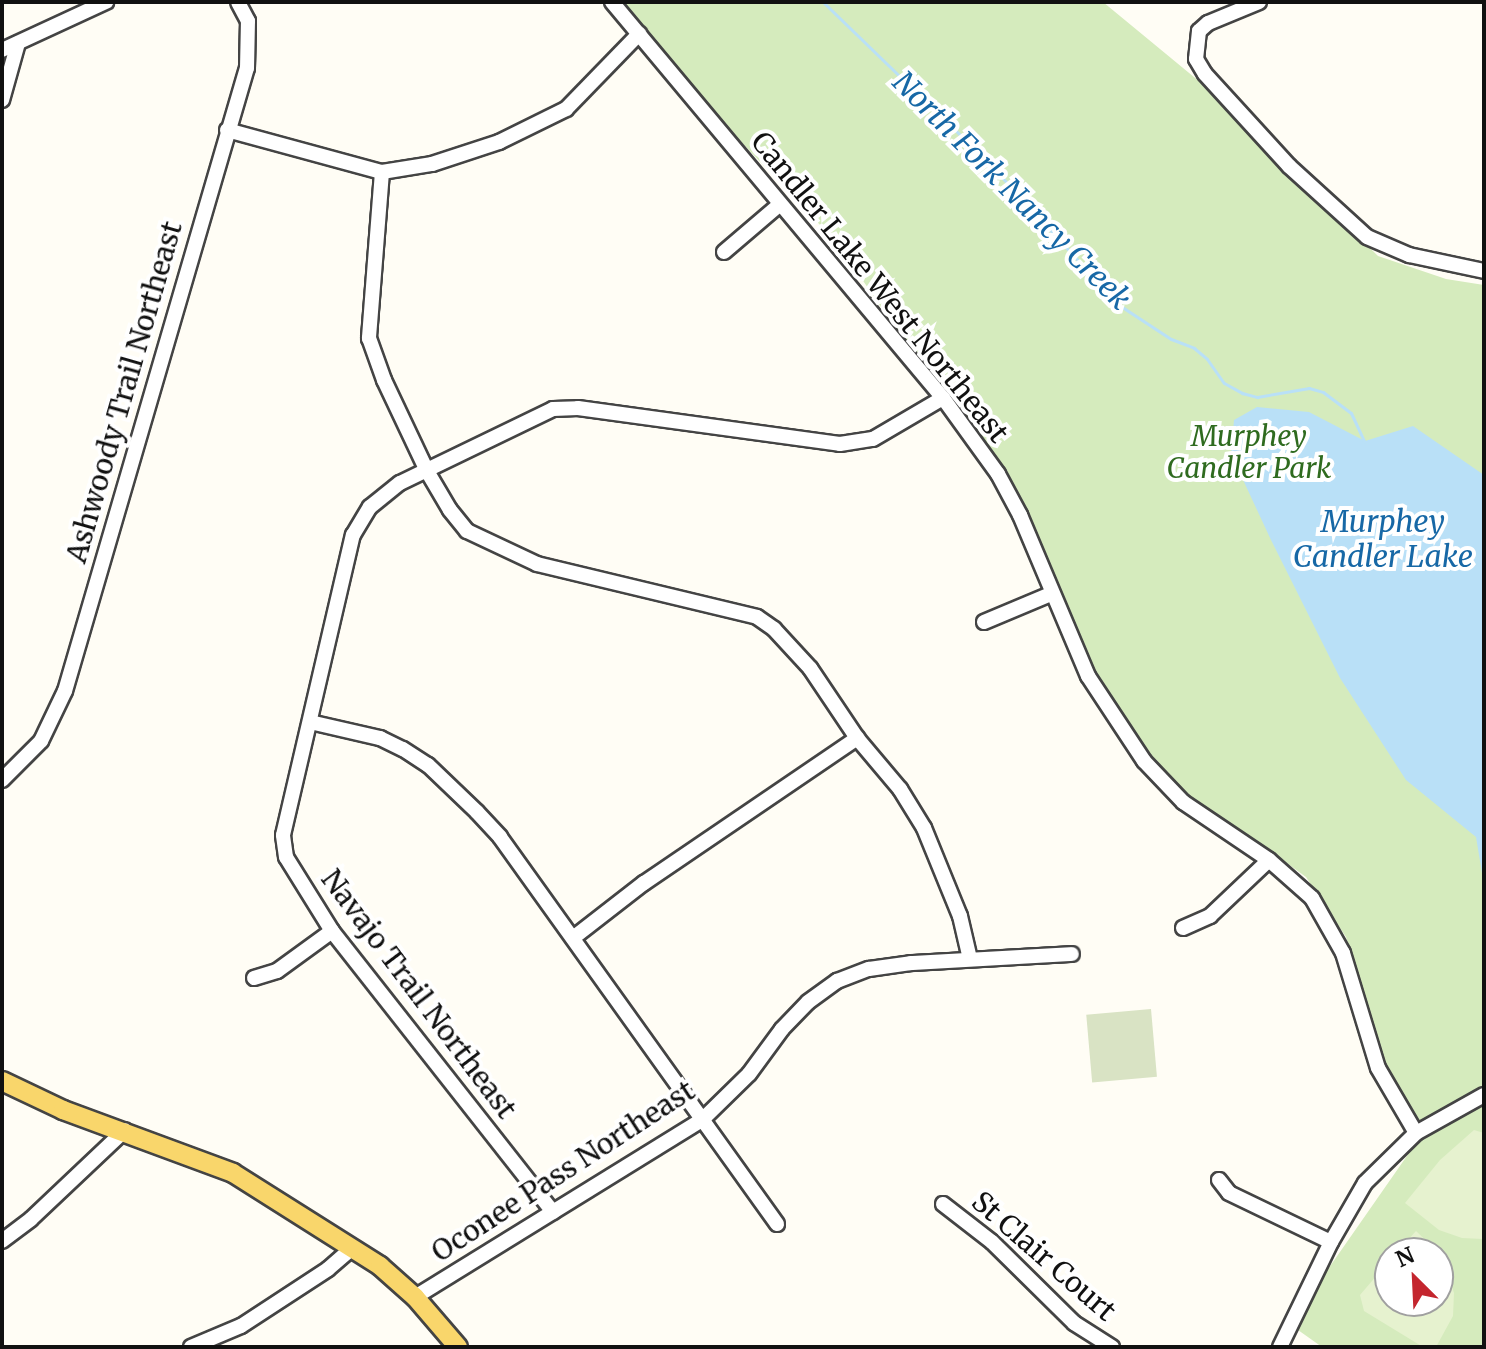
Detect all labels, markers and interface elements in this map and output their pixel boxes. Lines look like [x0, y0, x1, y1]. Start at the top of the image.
water label: North Fork Nancy Creek [886, 64, 1138, 316]
street label: Candler Lake West Northeast [744, 125, 1016, 449]
street label: Ashwoody Trail Northeast [59, 218, 189, 566]
park label: Murphey Candler Park [1167, 419, 1331, 485]
water label: Murphey Candler Lake [1293, 503, 1473, 574]
street label: Navajo Trail Northeast [314, 863, 524, 1125]
street label: Oconee Pass Northeast [425, 1073, 701, 1269]
street label: St Clair Court [965, 1184, 1123, 1328]
north arrow [1374, 1237, 1454, 1317]
text: N [1391, 1241, 1419, 1273]

